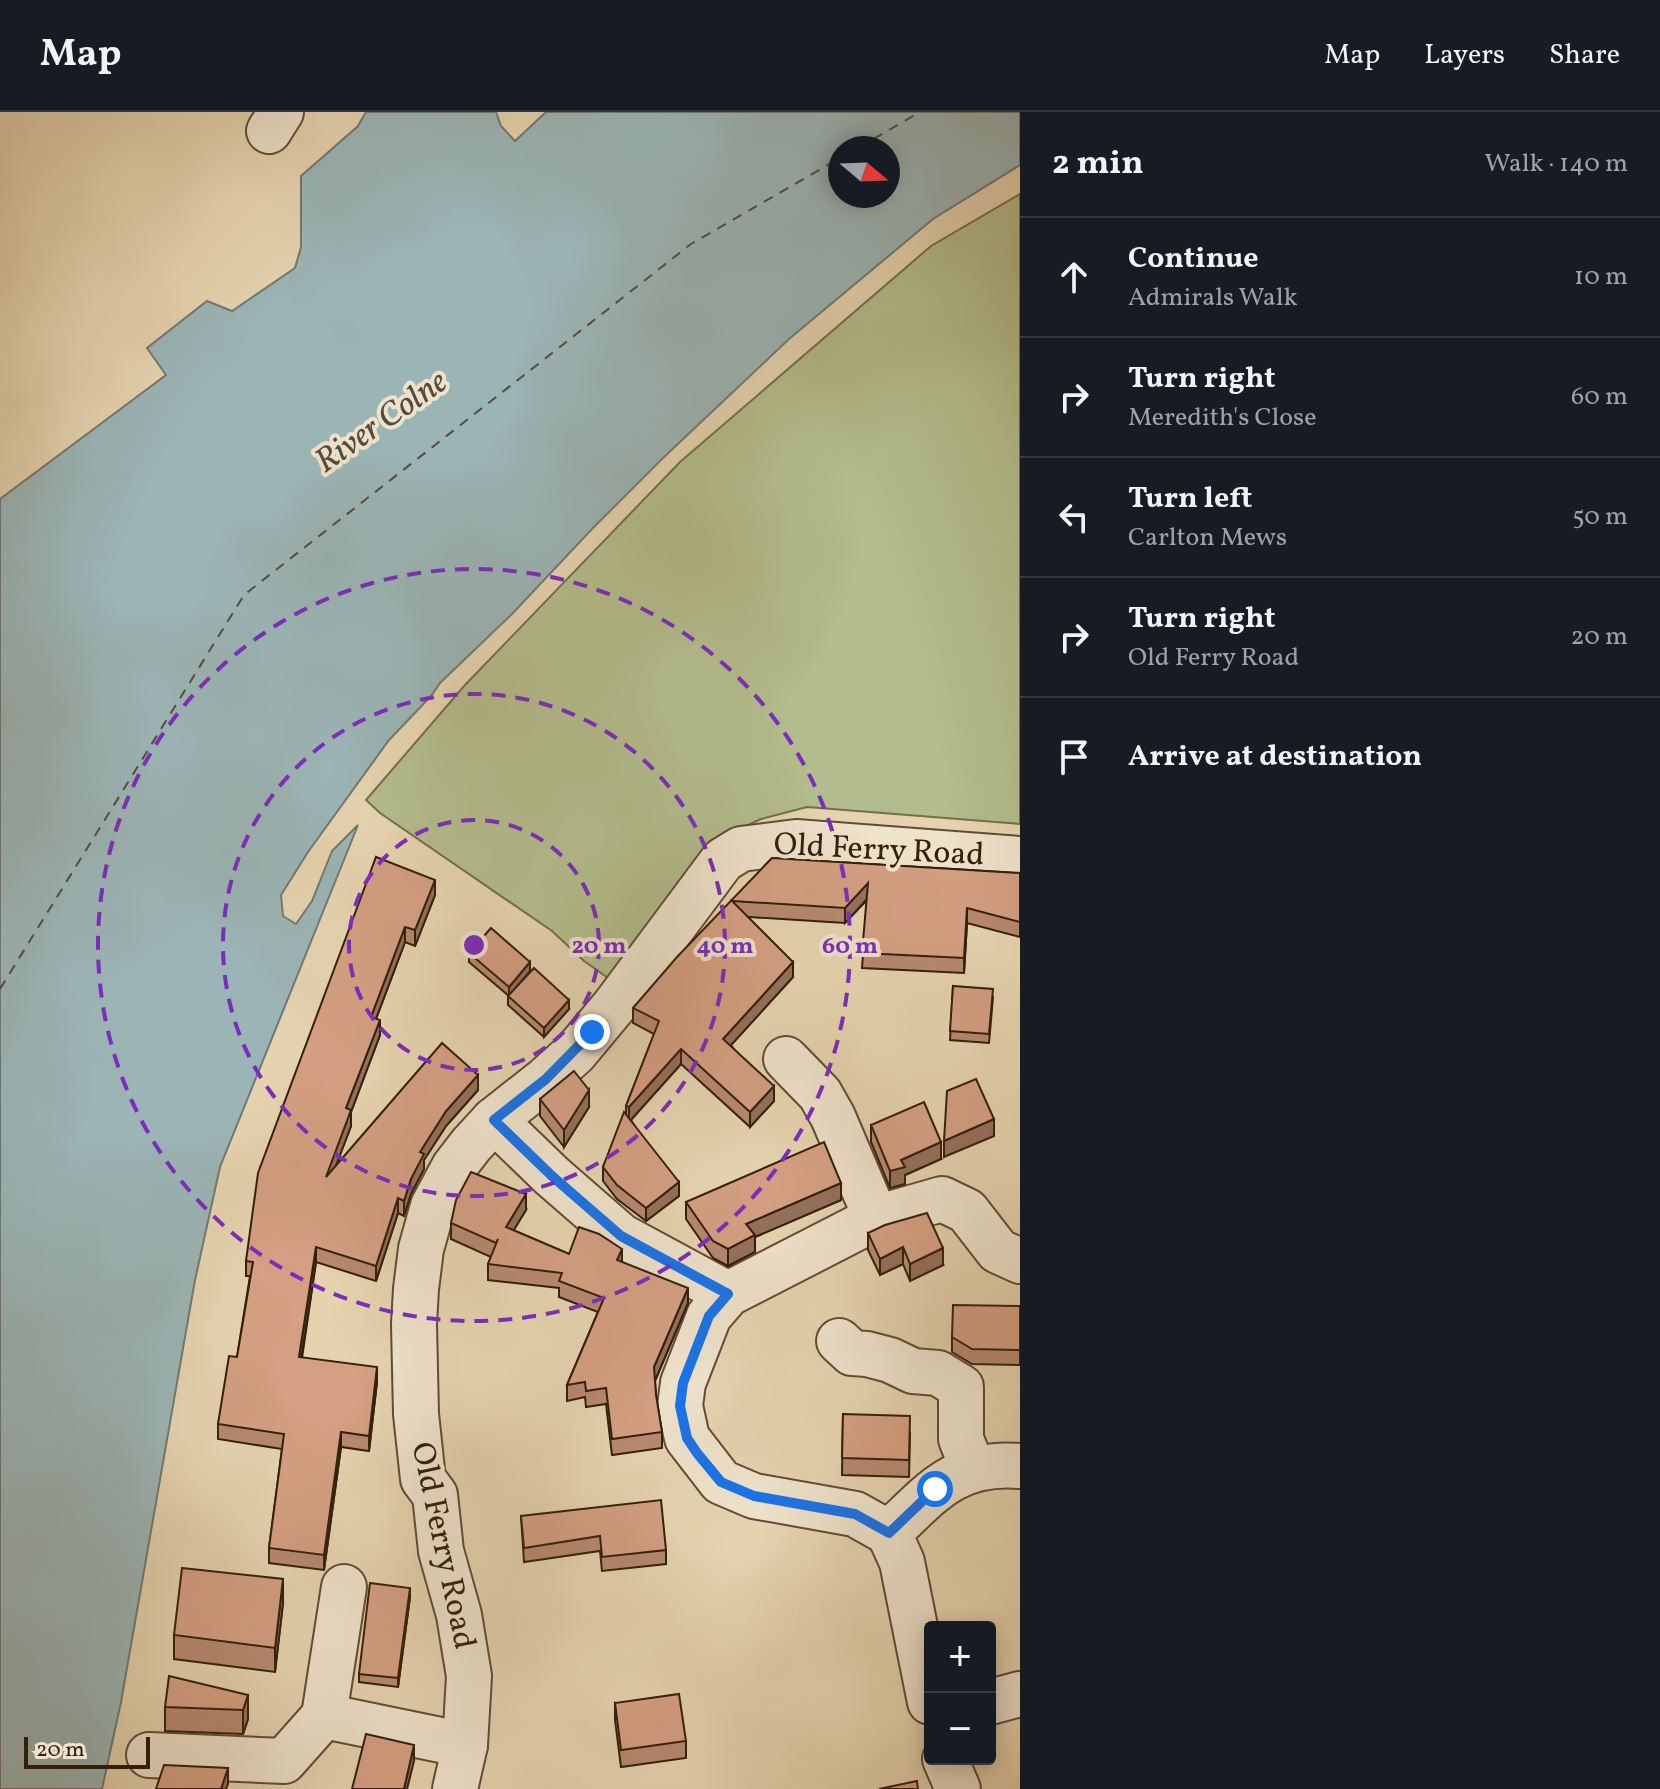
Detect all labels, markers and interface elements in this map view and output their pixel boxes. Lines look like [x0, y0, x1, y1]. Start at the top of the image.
text: Map [40, 29, 121, 82]
text: Map [1324, 36, 1380, 75]
text: Layers [1424, 36, 1505, 75]
text: Share [1549, 36, 1620, 75]
north arrow [828, 136, 900, 208]
text: 2 min [1052, 141, 1144, 188]
text: Walk · 140 m [1484, 146, 1628, 182]
text: Continue [1128, 238, 1259, 280]
icon: ahead [1052, 255, 1096, 299]
text: 10 m [1574, 259, 1628, 295]
text: Admirals Walk [1128, 280, 1298, 316]
text: Turn right [1128, 358, 1276, 400]
water label: River Colne [306, 360, 458, 486]
icon: right [1052, 375, 1096, 419]
text: 60 m [1571, 379, 1628, 415]
text: Meredith's Close [1128, 400, 1317, 436]
text: Turn left [1128, 478, 1252, 520]
icon: left [1052, 495, 1096, 539]
text: 50 m [1572, 499, 1628, 535]
text: Carlton Mews [1128, 520, 1287, 556]
text: Turn right [1128, 598, 1276, 640]
icon: right [1052, 615, 1096, 659]
text: 20 m [1570, 619, 1628, 655]
text: Old Ferry Road [1128, 640, 1299, 676]
icon: arrive [1052, 735, 1096, 779]
text: Arrive at destination [1128, 736, 1422, 778]
street label: Old Ferry Road [773, 824, 985, 878]
text: 20 m [571, 930, 627, 964]
text: 40 m [697, 930, 753, 964]
text: 60 m [822, 930, 878, 964]
centre of rings [460, 931, 488, 959]
route end [574, 1014, 610, 1050]
street label: Old Ferry Road [399, 1438, 485, 1654]
route start [917, 1471, 953, 1507]
map controls [924, 1621, 996, 1765]
button: + [924, 1621, 996, 1693]
button: − [924, 1693, 996, 1765]
scale bar [24, 1733, 150, 1769]
text: 20 m [36, 1735, 85, 1766]

